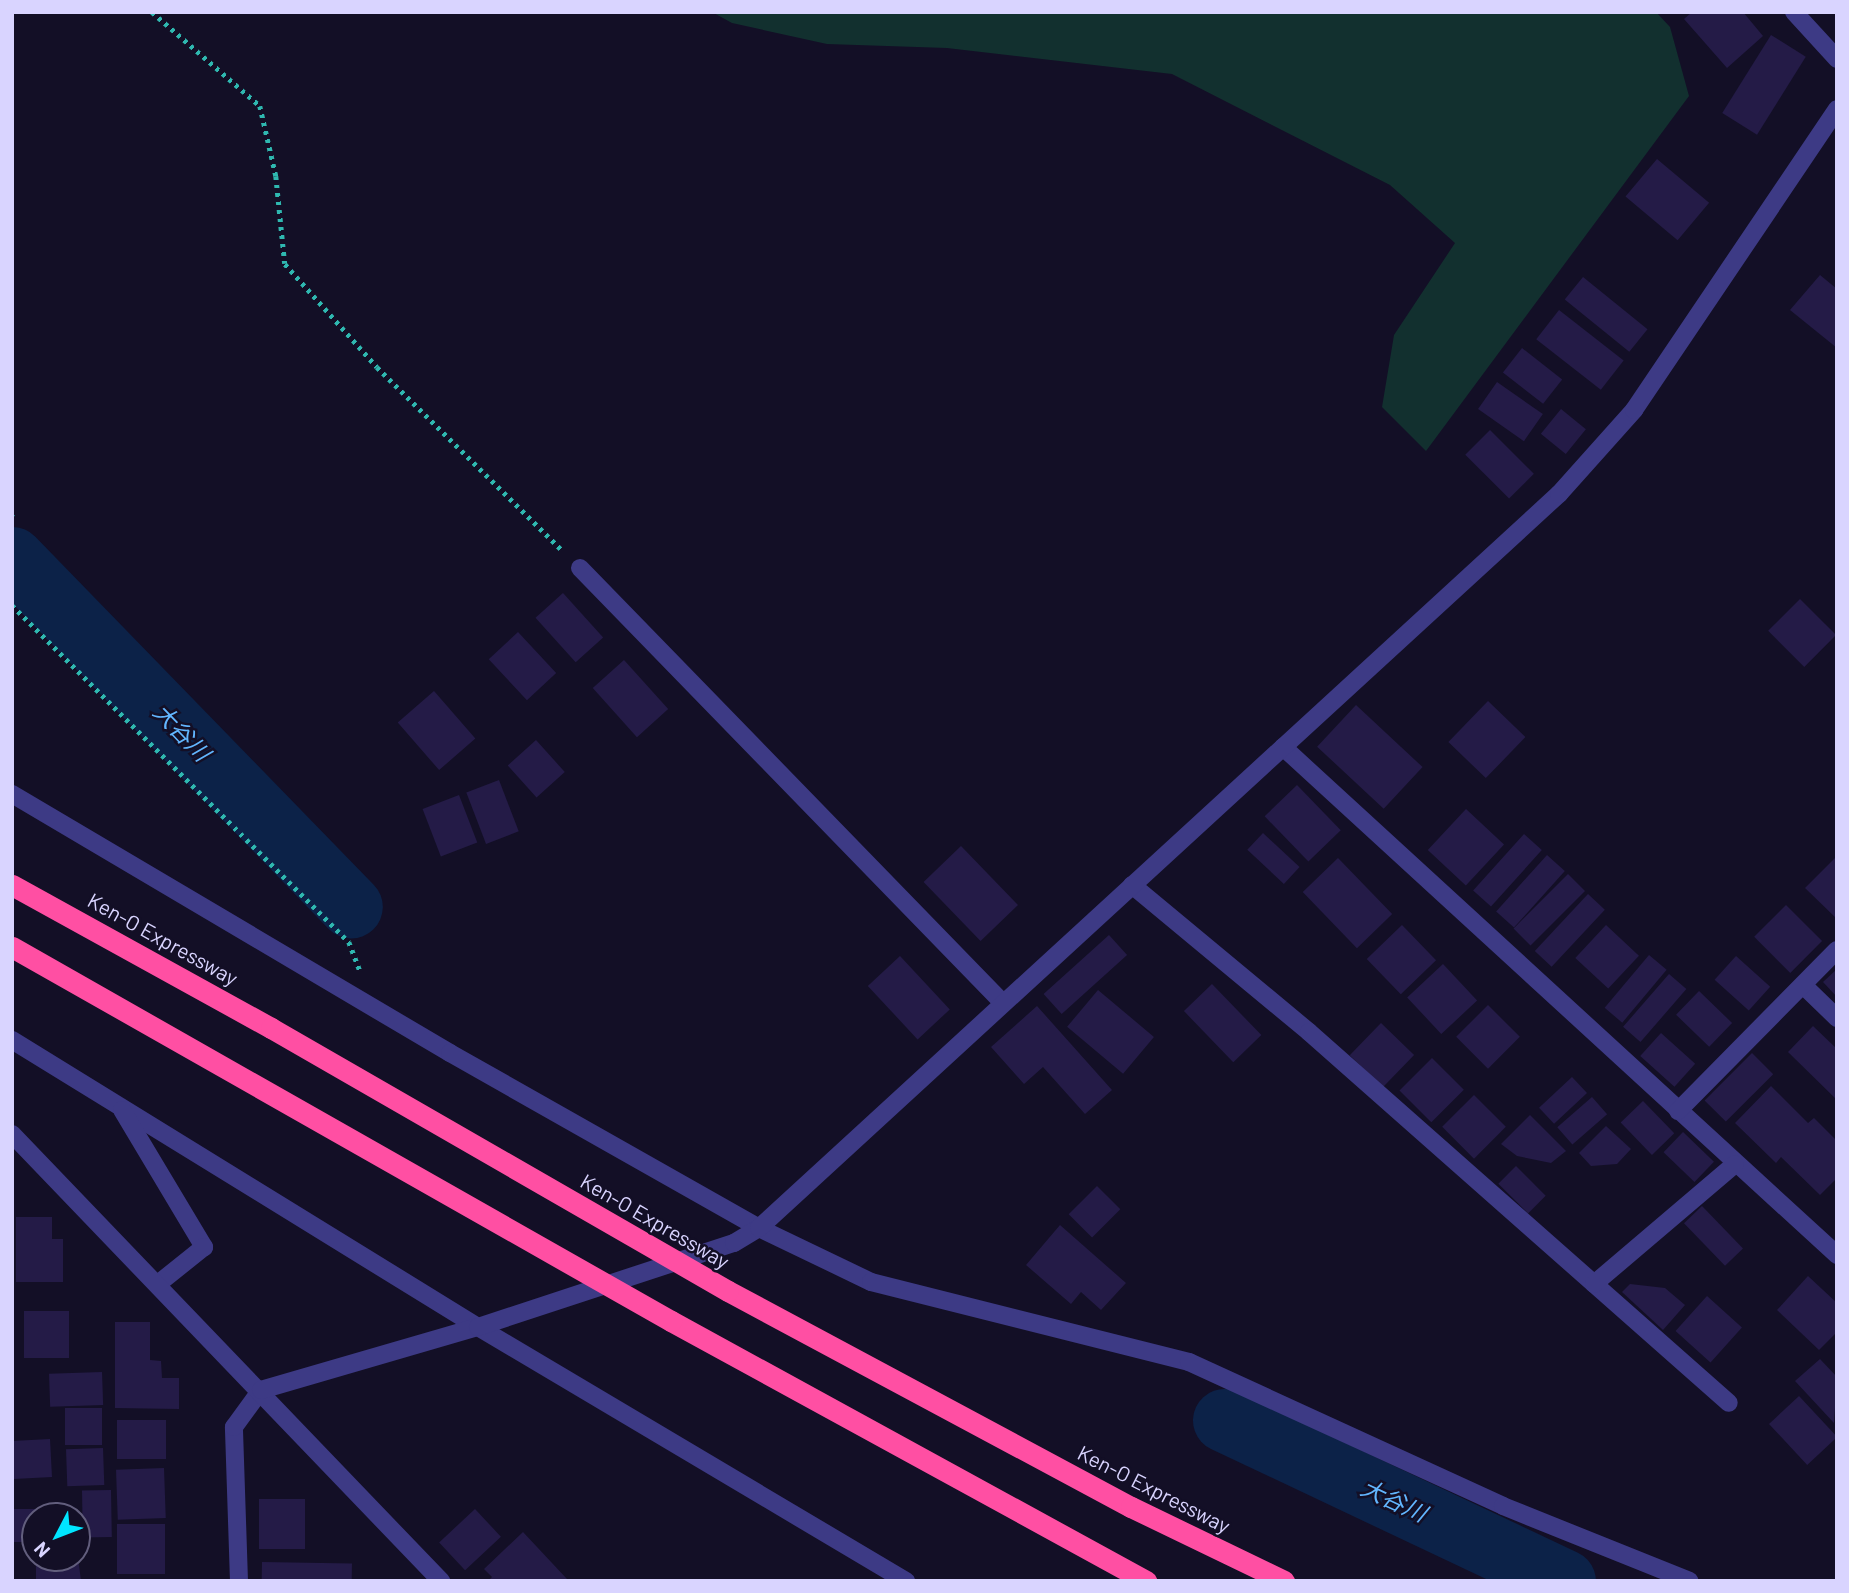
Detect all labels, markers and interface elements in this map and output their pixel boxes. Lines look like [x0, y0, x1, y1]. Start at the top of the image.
water label: 大谷川 [148, 698, 216, 766]
street label: Ken-O Expressway [84, 887, 242, 991]
street label: Ken-O Expressway [576, 1168, 734, 1274]
street label: Ken-O Expressway [1074, 1440, 1234, 1538]
water label: 大谷川 [1357, 1473, 1431, 1527]
north arrow [21, 1502, 91, 1572]
text: N [29, 1538, 54, 1562]

